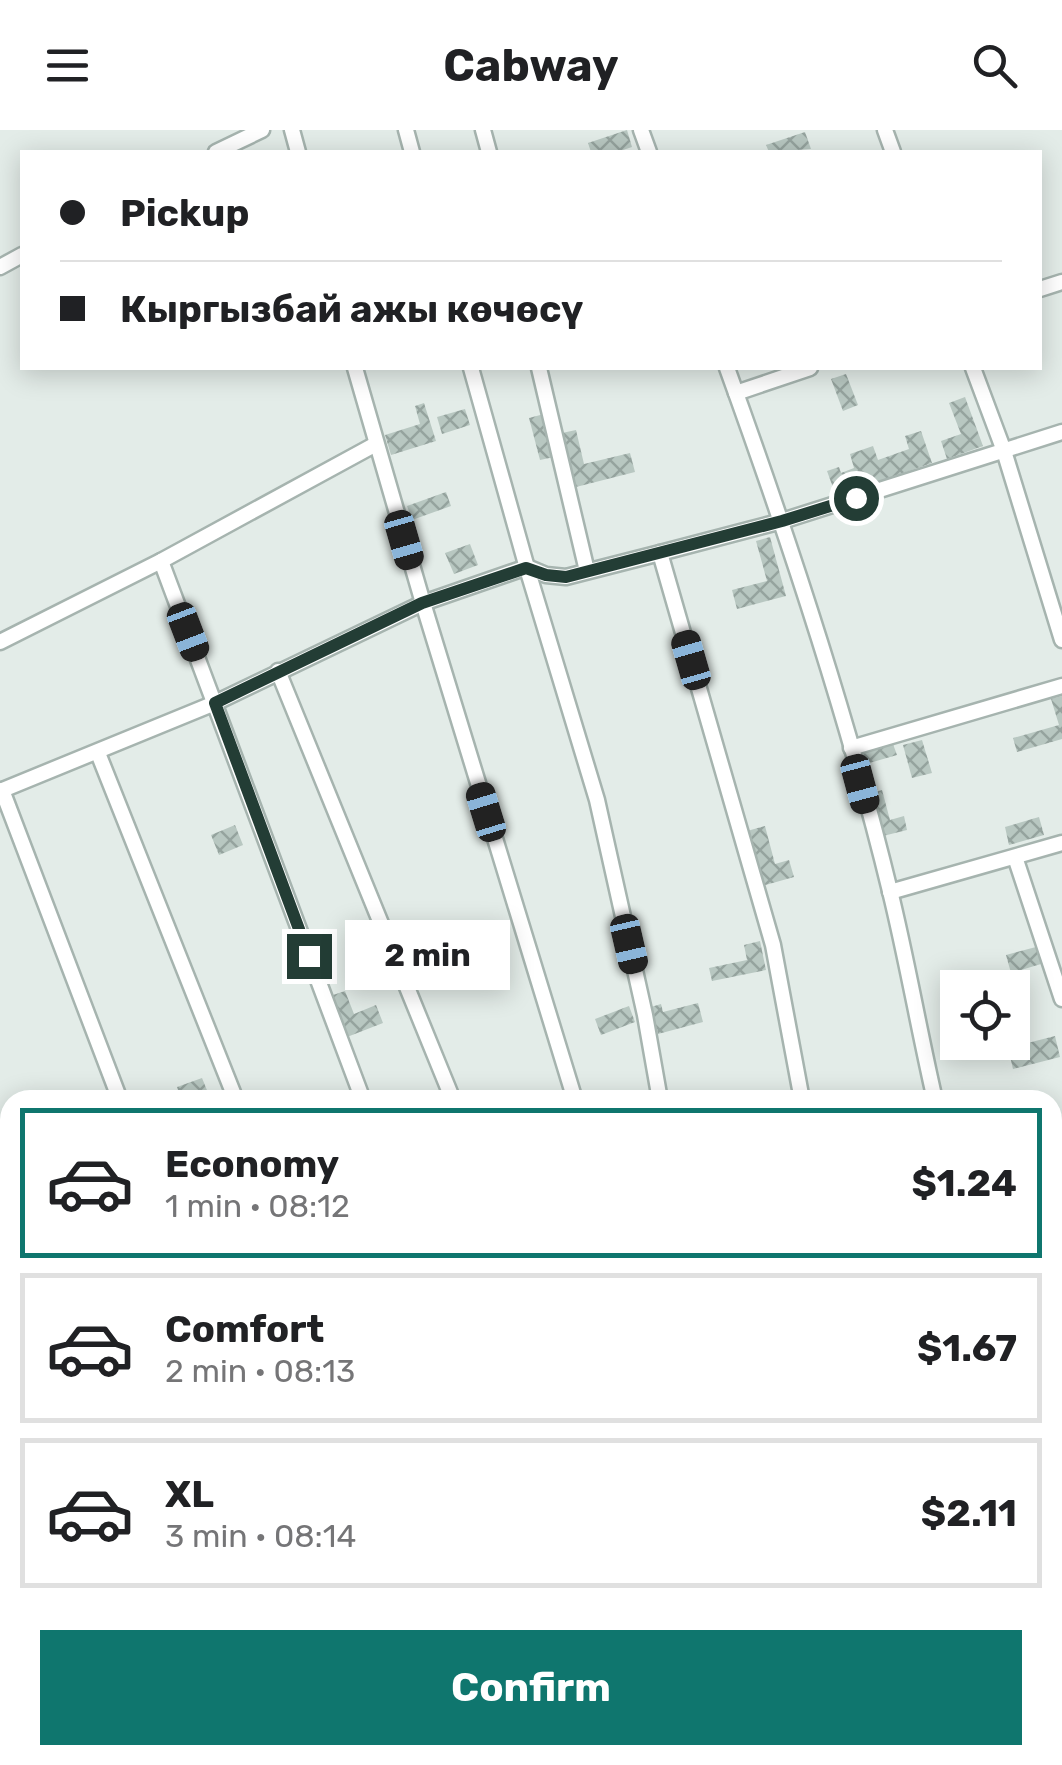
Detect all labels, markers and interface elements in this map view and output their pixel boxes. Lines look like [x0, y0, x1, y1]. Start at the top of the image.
icon: menu [40, 38, 95, 93]
icon: search [967, 38, 1022, 93]
text: Cabway [443, 39, 619, 92]
text: Pickup [120, 190, 249, 236]
text: Кыргызбай ажы көчөсү [120, 286, 583, 332]
route start [834, 476, 879, 521]
car [381, 507, 427, 573]
car [163, 599, 213, 665]
car [668, 627, 714, 693]
car [838, 751, 882, 817]
car [463, 779, 509, 845]
car [608, 911, 650, 977]
callout: 2 min [344, 921, 509, 991]
route end [287, 934, 332, 979]
text: 2 min [384, 936, 471, 974]
map controls [940, 970, 1030, 1060]
button: locate [940, 970, 1030, 1060]
icon: car [45, 1138, 135, 1228]
text: Economy [165, 1141, 339, 1187]
text: $1.24 [911, 1160, 1017, 1206]
text: 1 min · 08:12 [165, 1187, 350, 1225]
icon: car [45, 1303, 135, 1393]
text: Comfort [165, 1306, 324, 1352]
text: $1.67 [917, 1325, 1017, 1371]
text: 2 min · 08:13 [165, 1352, 355, 1390]
icon: car [45, 1468, 135, 1558]
text: XL [165, 1471, 214, 1517]
text: $2.11 [921, 1490, 1017, 1536]
text: 3 min · 08:14 [165, 1517, 356, 1555]
button: Confirm [40, 1630, 1022, 1745]

